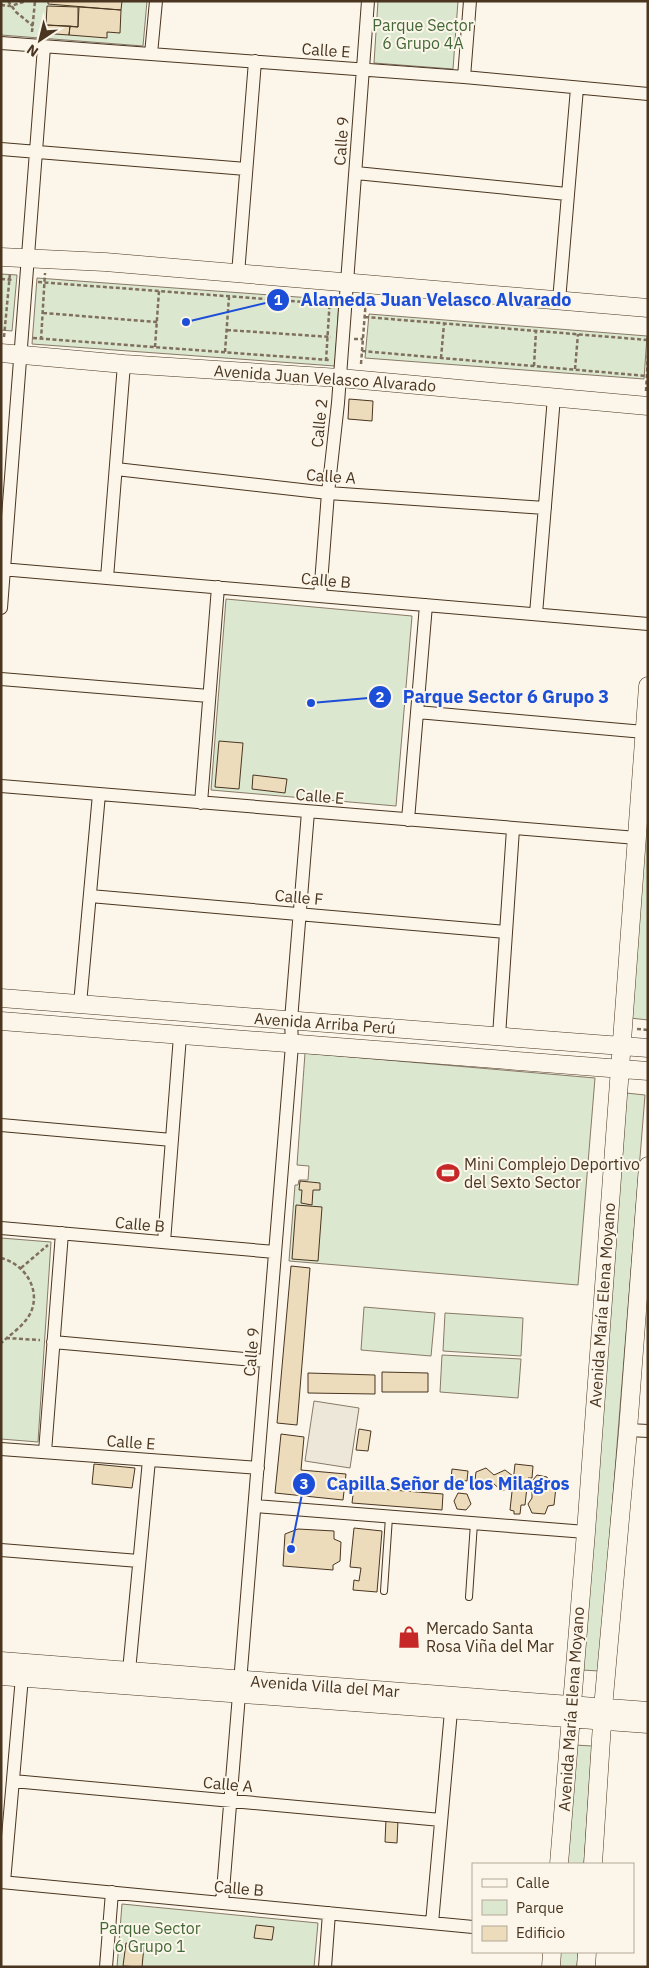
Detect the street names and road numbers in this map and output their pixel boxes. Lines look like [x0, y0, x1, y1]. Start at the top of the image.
street label: Calle E [301, 38, 351, 62]
street label: Calle 9 [329, 116, 353, 166]
street label: Avenida Juan Velasco Alvarado [213, 360, 437, 396]
street label: Calle 2 [306, 397, 332, 449]
street label: Calle A [305, 464, 357, 488]
street label: Calle B [300, 568, 352, 592]
street label: Calle E [295, 784, 345, 808]
street label: Calle F [274, 885, 324, 909]
street label: Avenida Arriba Perú [254, 1008, 396, 1038]
street label: Avenida María Elena Moyano [585, 1202, 619, 1408]
street label: Calle B [114, 1212, 166, 1236]
street label: Calle 9 [239, 1327, 263, 1377]
street label: Calle E [106, 1430, 156, 1454]
street label: Avenida María Elena Moyano [554, 1606, 588, 1812]
street label: Avenida Villa del Mar [250, 1671, 400, 1701]
street label: Calle A [202, 1772, 254, 1796]
street label: Calle B [213, 1876, 265, 1900]

